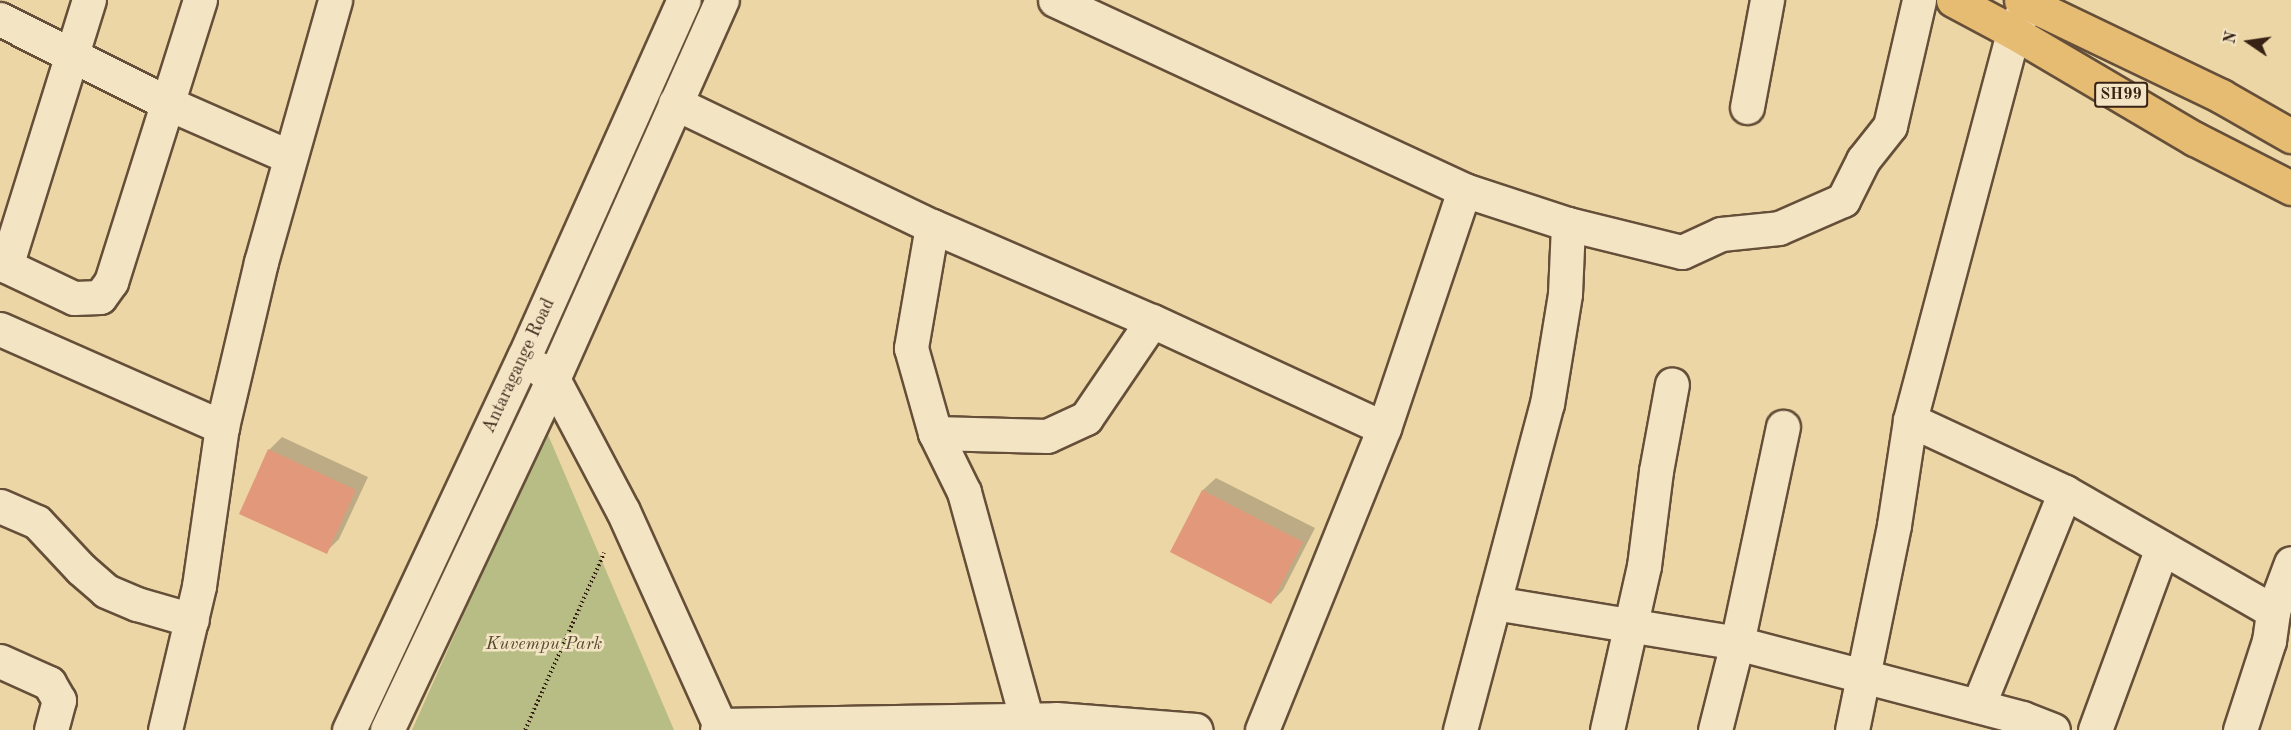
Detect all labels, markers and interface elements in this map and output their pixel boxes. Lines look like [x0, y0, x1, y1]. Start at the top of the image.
north arrow [2219, 12, 2279, 72]
text: N [2222, 30, 2241, 46]
road number: SH99 [2094, 82, 2148, 108]
street label: Antaragange Road [478, 295, 560, 437]
park label: Kuvempu Park [486, 633, 602, 655]

